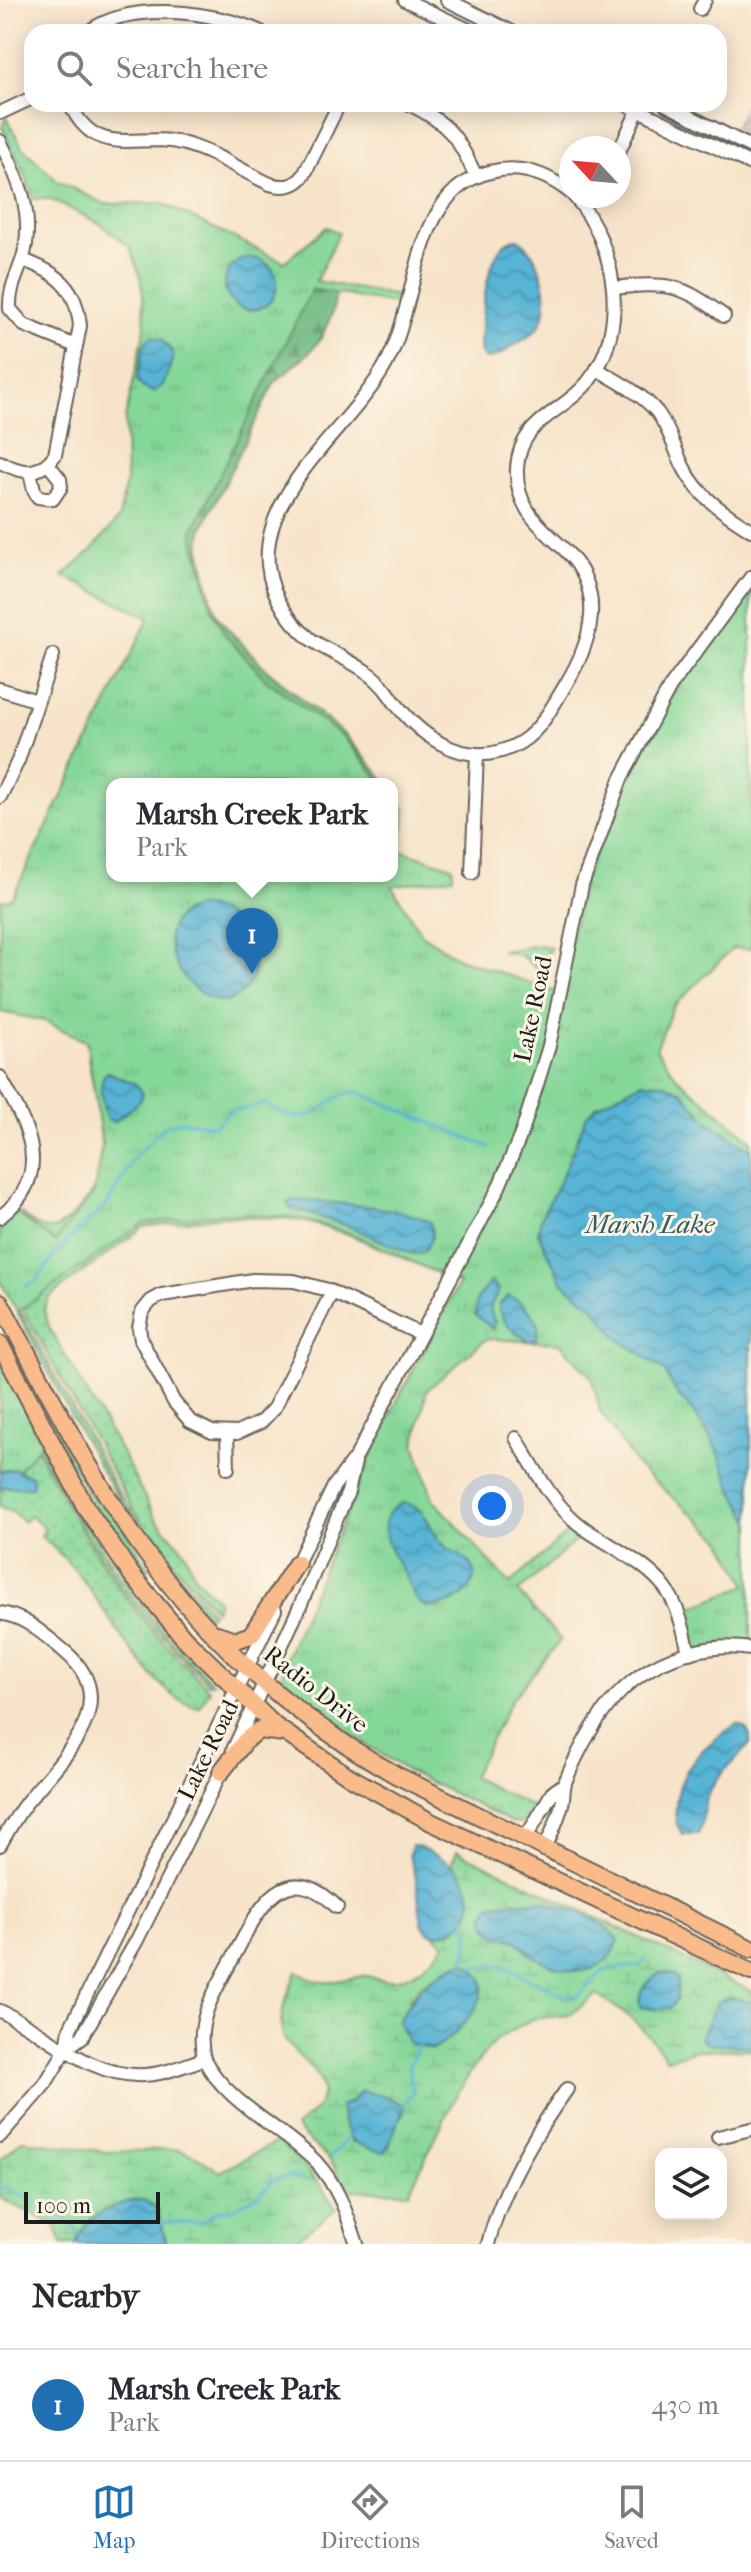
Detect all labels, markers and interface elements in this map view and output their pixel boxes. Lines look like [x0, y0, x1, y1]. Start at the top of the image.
search box [24, 24, 727, 112]
icon: search [52, 46, 96, 90]
text: Search here [116, 51, 268, 86]
north arrow [559, 136, 631, 208]
popup [106, 778, 398, 882]
text: Marsh Creek Park [136, 797, 368, 832]
text: Park [136, 832, 188, 863]
pin: 1 [226, 908, 278, 974]
street label: Lake Road [508, 952, 558, 1065]
water label: Marsh Lake [583, 1209, 716, 1240]
your location [472, 1486, 512, 1526]
street label: Radio Drive [258, 1640, 374, 1739]
street label: Lake Road [172, 1694, 245, 1805]
map controls [655, 2148, 727, 2220]
button: layers [655, 2148, 727, 2220]
scale bar [24, 2188, 160, 2224]
text: 100 m [36, 2193, 91, 2219]
text: Nearby [32, 2276, 139, 2316]
text: Marsh Creek Park [108, 2372, 340, 2407]
text: 1 [53, 2390, 63, 2421]
text: 430 m [651, 2390, 719, 2421]
text: Park [108, 2407, 160, 2438]
tab: Map [92, 2480, 136, 2554]
tab: Directions [321, 2480, 420, 2554]
tab: Saved [604, 2480, 659, 2554]

